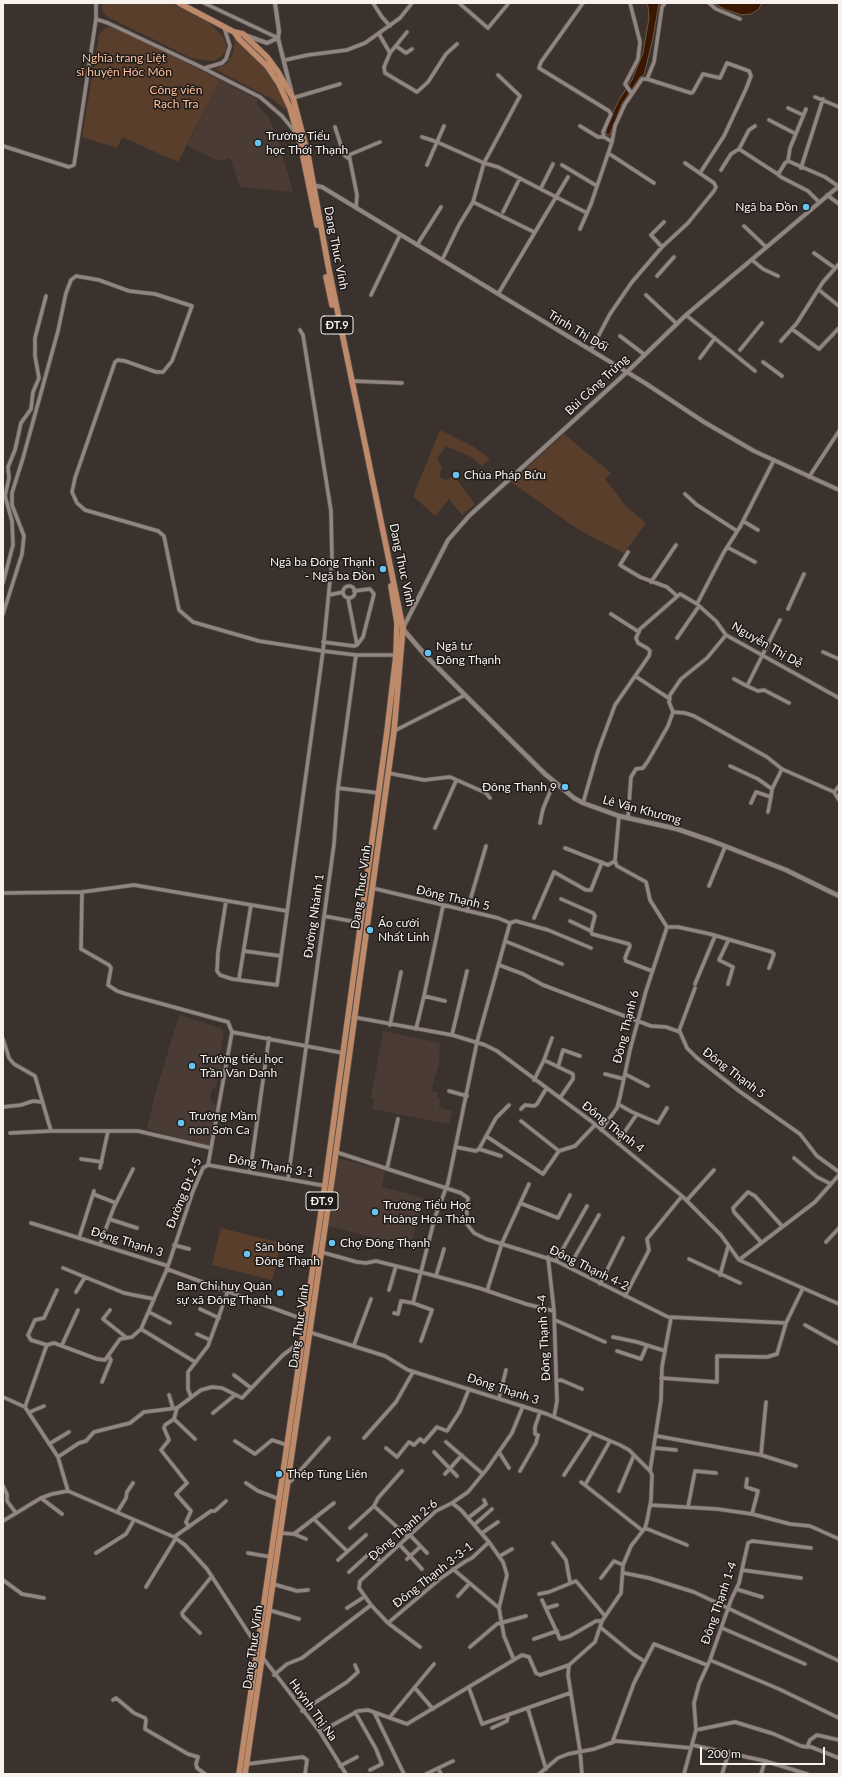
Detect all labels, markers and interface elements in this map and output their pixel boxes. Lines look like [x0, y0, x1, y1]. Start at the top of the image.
park label: Nghĩa trang Liệt sĩ huyện Hóc Môn [76, 51, 172, 79]
park label: Công viên Rạch Tra [150, 83, 202, 111]
place label: Trường Tiểu học Thới Thạnh [266, 129, 348, 157]
marker: Trường Tiểu học Thới Thạnh [253, 138, 263, 148]
place label: Ngã ba Đồn [735, 200, 798, 214]
marker: Ngã ba Đồn [801, 202, 811, 212]
street label: Dang Thuc Vinh [321, 205, 351, 291]
street label: Trịnh Thị Dối [545, 307, 611, 355]
road number: ĐT.9 [321, 316, 353, 334]
street label: Bùi Công Trừng [562, 352, 632, 418]
place label: Chùa Pháp Bửu [464, 468, 546, 482]
marker: Chùa Pháp Bửu [451, 470, 461, 480]
street label: Dang Thuc Vinh [386, 522, 418, 608]
place label: Ngã ba Đông Thạnh - Ngã ba Đồn [270, 555, 375, 583]
marker: Ngã ba Đông Thạnh - Ngã ba Đồn [378, 564, 388, 574]
street label: Nguyễn Thị Dễ [729, 619, 805, 671]
place label: Ngã tư Đông Thạnh [436, 639, 501, 667]
marker: Ngã tư Đông Thạnh [423, 648, 433, 658]
place label: Đông Thạnh 9 [482, 780, 557, 794]
marker: Đông Thạnh 9 [560, 782, 570, 792]
street label: Lê Văn Khương [601, 793, 683, 827]
street label: Dang Thuc Vinh [348, 844, 374, 930]
street label: Đường Nhánh 1 [301, 873, 327, 959]
street label: Đông Thạnh 5 [415, 883, 491, 913]
place label: Áo cưới Nhất Linh [378, 916, 429, 944]
marker: Áo cưới Nhất Linh [365, 925, 375, 935]
street label: Đông Thạnh 6 [610, 989, 642, 1065]
street label: Đông Thạnh 5 [700, 1045, 768, 1101]
place label: Trường tiểu học Trần Văn Danh [200, 1052, 284, 1080]
marker: Trường tiểu học Trần Văn Danh [187, 1061, 197, 1071]
street label: Đông Thạnh 4 [579, 1098, 647, 1156]
place label: Trường Mầm non Sơn Ca [189, 1109, 257, 1137]
marker: Trường Mầm non Sơn Ca [176, 1118, 186, 1128]
street label: Đông Thạnh 3-1 [227, 1151, 315, 1181]
street label: Đường Đt 2-5 [163, 1156, 205, 1230]
road number: ĐT.9 [306, 1192, 338, 1210]
place label: Trường Tiểu Học Hoàng Hoa Thám [383, 1198, 475, 1226]
marker: Trường Tiểu Học Hoàng Hoa Thám [370, 1207, 380, 1217]
street label: Đông Thạnh 3 [89, 1224, 165, 1260]
place label: Chợ Đông Thạnh [340, 1236, 430, 1250]
marker: Chợ Đông Thạnh [327, 1238, 337, 1248]
place label: Sân bóng Đông Thạnh [255, 1240, 320, 1268]
street label: Đông Thạnh 4-2 [547, 1243, 631, 1293]
marker: Sân bóng Đông Thạnh [242, 1249, 252, 1259]
place label: Ban Chỉ huy Quân sự xã Đông Thạnh [176, 1279, 272, 1307]
street label: Dang Thuc Vinh [286, 1283, 312, 1369]
marker: Ban Chỉ huy Quân sự xã Đông Thạnh [275, 1288, 285, 1298]
street label: Đông Thạnh 3-4 [535, 1294, 553, 1382]
street label: Đông Thạnh 3 [465, 1371, 541, 1407]
place label: Thép Tùng Liên [287, 1467, 367, 1481]
marker: Thép Tùng Liên [274, 1469, 284, 1479]
street label: Đông Thạnh 2-6 [366, 1496, 440, 1564]
street label: Đông Thạnh 3-3-1 [390, 1539, 476, 1611]
street label: Đông Thạnh 1-4 [698, 1560, 740, 1646]
street label: Dang Thuc Vinh [240, 1604, 266, 1690]
street label: Huỳnh Thị Na [286, 1676, 340, 1744]
scale bar [702, 1739, 827, 1765]
text: 200 m [707, 1746, 741, 1761]

